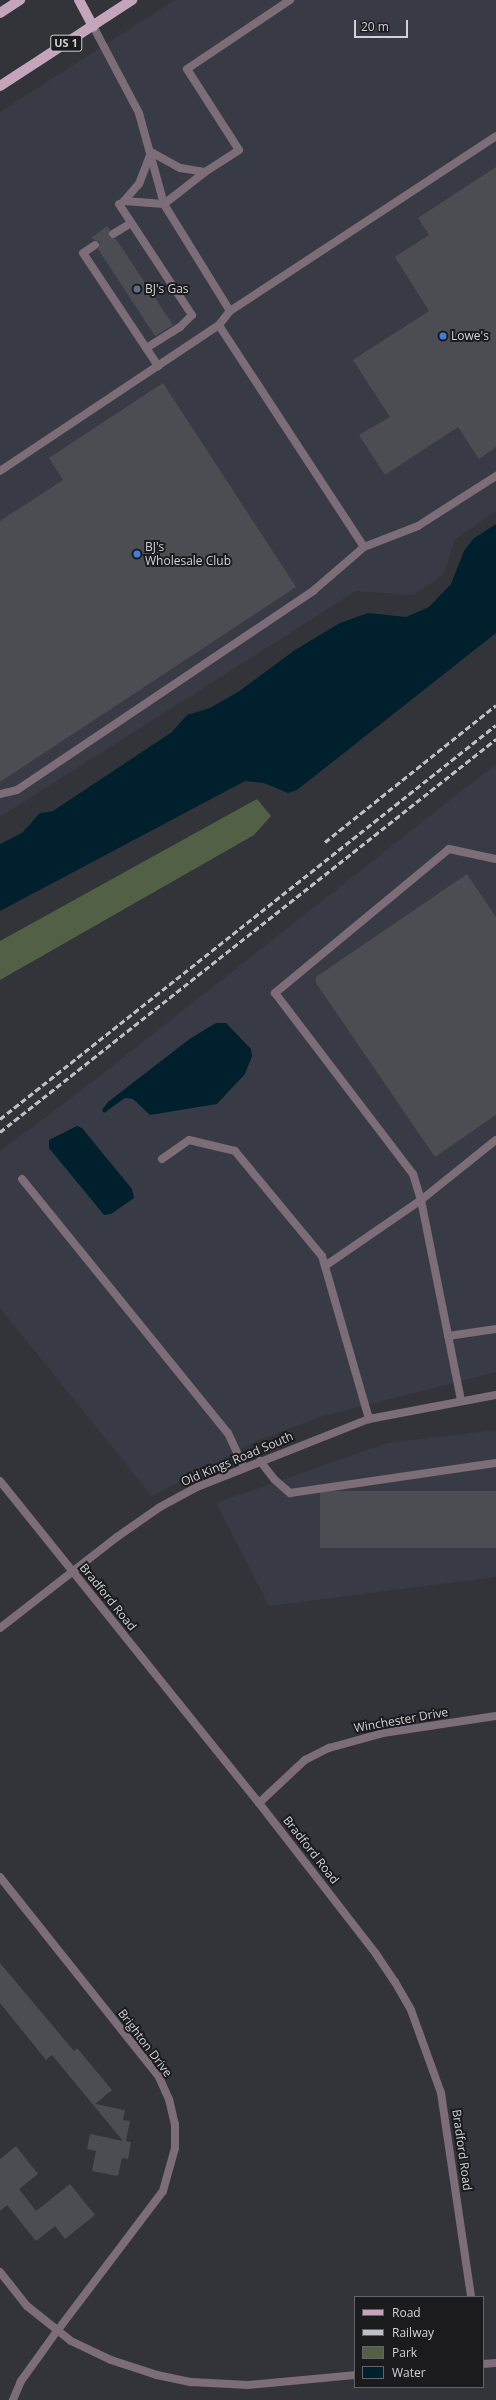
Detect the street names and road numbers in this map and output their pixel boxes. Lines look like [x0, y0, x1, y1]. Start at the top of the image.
road number: US 1 [50, 34, 82, 52]
street label: Old Kings Road South [179, 1429, 295, 1489]
street label: Bradford Road [77, 1561, 139, 1633]
street label: Winchester Drive [353, 1705, 449, 1735]
street label: Bradford Road [280, 1813, 342, 1887]
street label: Brighton Drive [115, 2006, 175, 2080]
street label: Bradford Road [449, 2108, 475, 2192]

